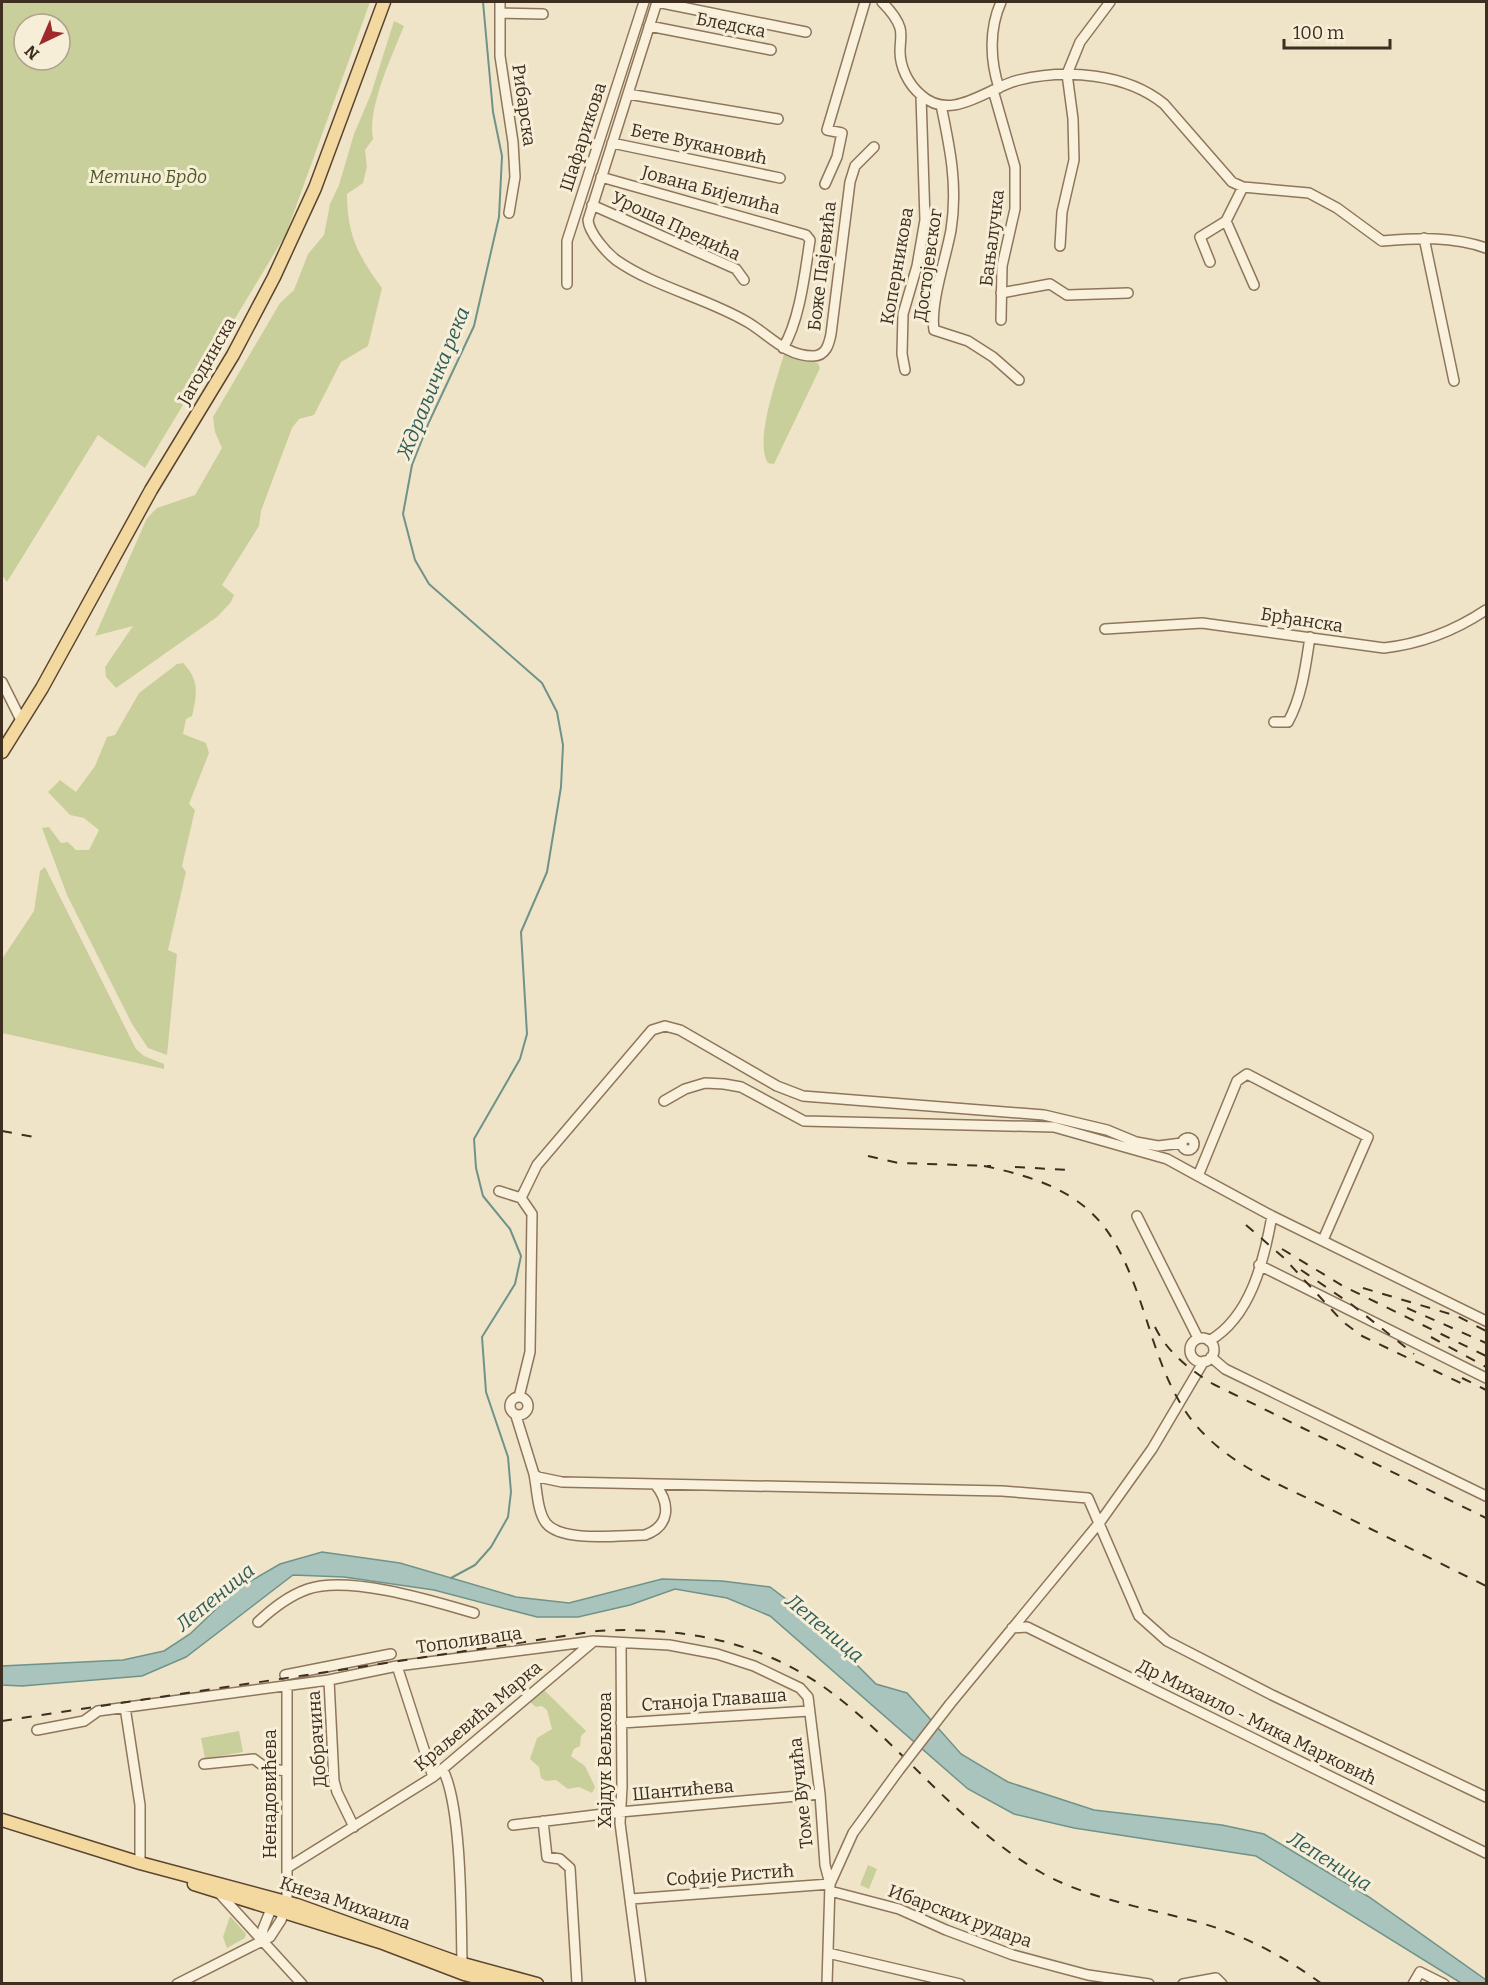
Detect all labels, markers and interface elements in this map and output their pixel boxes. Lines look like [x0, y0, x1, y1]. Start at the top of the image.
street label: Бледска [694, 7, 768, 43]
north arrow [12, 12, 72, 72]
scale bar [1284, 12, 1390, 50]
text: 100 m [1293, 22, 1344, 44]
text: N [21, 41, 43, 64]
street label: Рибарска [507, 63, 541, 148]
street label: Шафарикова [555, 80, 611, 194]
street label: Бете Вукановић [629, 119, 769, 169]
street label: Јована Бијелића [638, 161, 783, 219]
park label: Метино Брдо [89, 166, 207, 188]
street label: Уроша Предића [608, 186, 744, 266]
street label: Бањалучка [975, 188, 1009, 288]
street label: Боже Пајевића [803, 200, 841, 332]
street label: Коперникова [876, 205, 918, 326]
street label: Достојевског [909, 207, 947, 323]
water label: Ждраљичка река [391, 303, 474, 464]
street label: Јагодинска [173, 313, 241, 410]
street label: Брђанска [1259, 603, 1345, 637]
water label: Лепеница [170, 1558, 259, 1637]
water label: Лепеница [780, 1588, 869, 1668]
street label: Тополиваца [415, 1622, 523, 1658]
street label: Др Михаило - Мика Марковић [1134, 1654, 1380, 1790]
street label: Краљевића Марка [410, 1656, 546, 1776]
street label: Станоја Главаша [641, 1684, 788, 1716]
street label: Добрачина [303, 1690, 331, 1788]
street label: Хајдук Вељкова [594, 1692, 616, 1828]
street label: Ненадовићева [259, 1729, 281, 1859]
street label: Томе Вучића [784, 1736, 818, 1850]
street label: Шантићева [631, 1775, 735, 1805]
water label: Лепеница [1283, 1825, 1376, 1896]
street label: Софије Ристић [665, 1860, 795, 1890]
street label: Кнеза Михаила [277, 1872, 413, 1935]
street label: Ибарских рудара [885, 1880, 1035, 1952]

